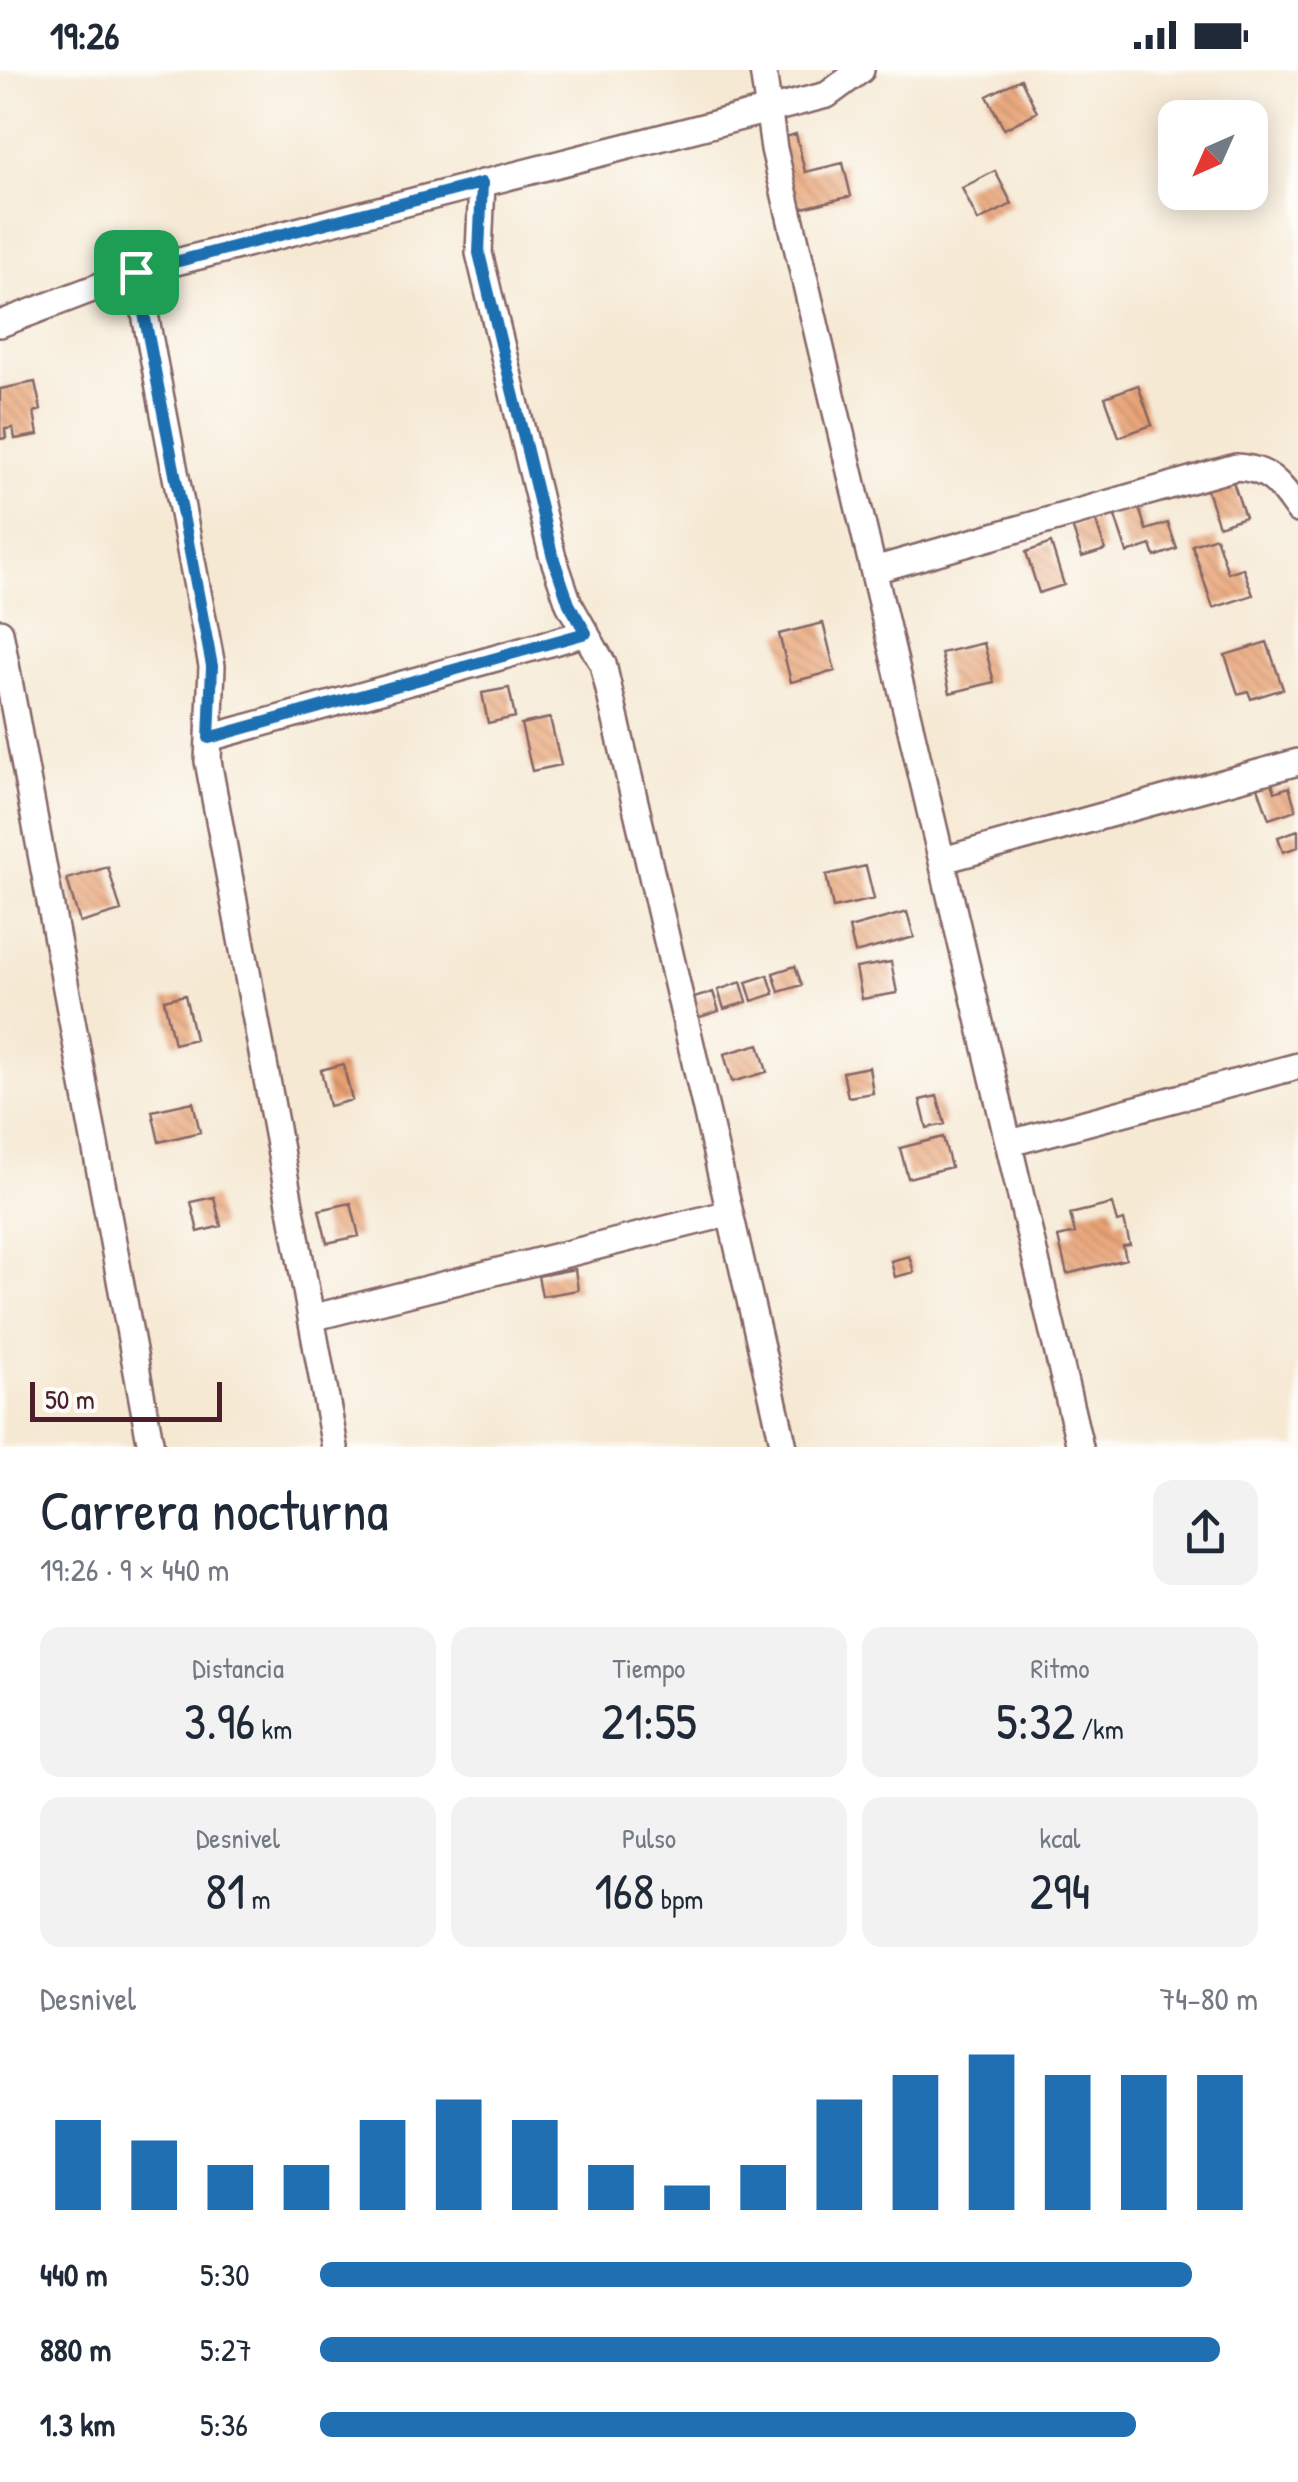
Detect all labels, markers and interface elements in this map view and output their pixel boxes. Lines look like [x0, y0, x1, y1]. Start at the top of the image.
text: 19:26 [50, 9, 120, 61]
north arrow [1158, 100, 1268, 210]
map controls [1158, 100, 1268, 210]
pin [94, 230, 179, 315]
icon: arrive [109, 245, 164, 300]
scale bar [30, 1377, 222, 1422]
text: 50 m [45, 1380, 95, 1418]
text: Carrera nocturna [40, 1473, 388, 1547]
button: share [1153, 1480, 1258, 1585]
text: 19:26 · 9 × 440 m [40, 1548, 229, 1591]
text: Distancia [192, 1649, 284, 1687]
text: Tiempo [613, 1649, 685, 1687]
text: Ritmo [1031, 1649, 1089, 1687]
text: 3.96 [184, 1687, 255, 1755]
text: 21:55 [601, 1687, 697, 1755]
text: 5:32 [996, 1687, 1075, 1755]
text: km [255, 1710, 292, 1748]
text: /km [1075, 1710, 1124, 1748]
text: Desnivel [196, 1819, 280, 1857]
text: Pulso [622, 1819, 676, 1857]
text: kcal [1040, 1819, 1080, 1857]
text: 81 [205, 1857, 245, 1925]
text: 168 [595, 1857, 654, 1925]
text: 294 [1030, 1857, 1090, 1925]
text: m [245, 1880, 271, 1918]
text: bpm [654, 1880, 703, 1918]
text: Desnivel [40, 1977, 136, 2020]
text: 74–80 m [1159, 1977, 1258, 2020]
text: 440 m [40, 2253, 107, 2296]
text: 5:30 [200, 2253, 250, 2296]
text: 880 m [40, 2328, 111, 2371]
text: 5:27 [200, 2328, 252, 2371]
text: 1.3 km [40, 2403, 115, 2446]
text: 5:36 [200, 2403, 248, 2446]

